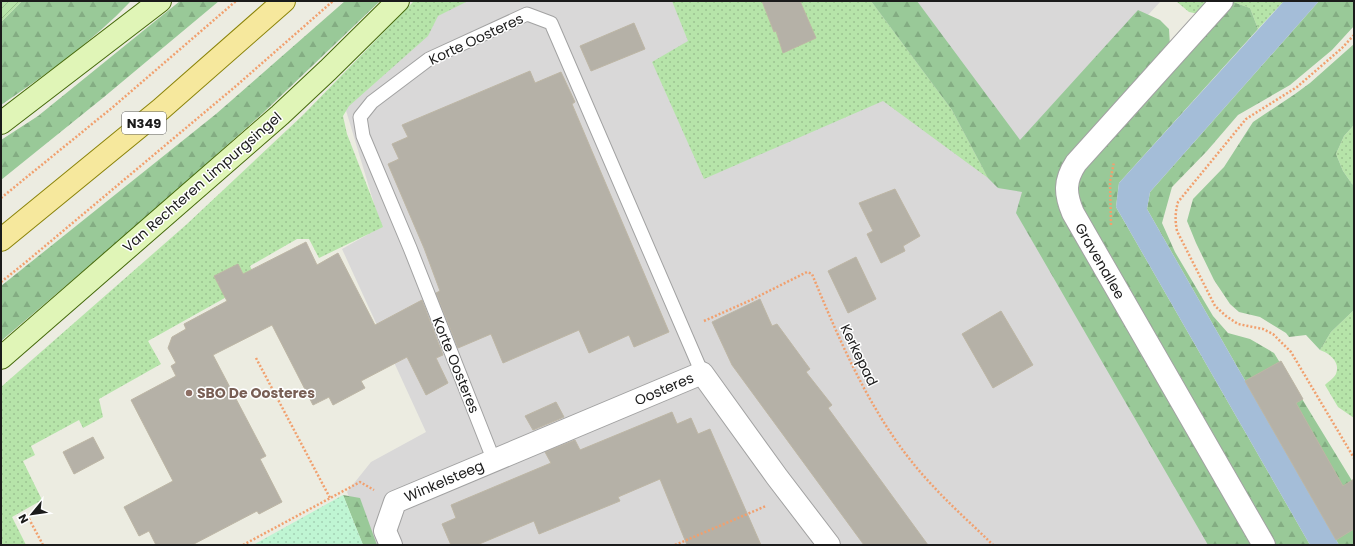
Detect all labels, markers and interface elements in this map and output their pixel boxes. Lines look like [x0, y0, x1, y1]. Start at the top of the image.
street label: Korte Oosteres [425, 8, 527, 70]
street label: Van Rechteren Limpurgsingel [118, 107, 286, 257]
road number: N349 [122, 112, 166, 134]
street label: Gravenallee [1070, 219, 1130, 303]
street label: Korte Oosteres [428, 314, 484, 416]
street label: Kerkepad [835, 321, 883, 389]
street label: Oosteres [631, 368, 697, 410]
place label: SBO De Oosteres [197, 383, 315, 403]
marker: SBO De Oosteres [184, 388, 194, 398]
street label: Winkelsteeg [401, 455, 487, 507]
north arrow [12, 494, 52, 534]
text: N [14, 511, 32, 526]

